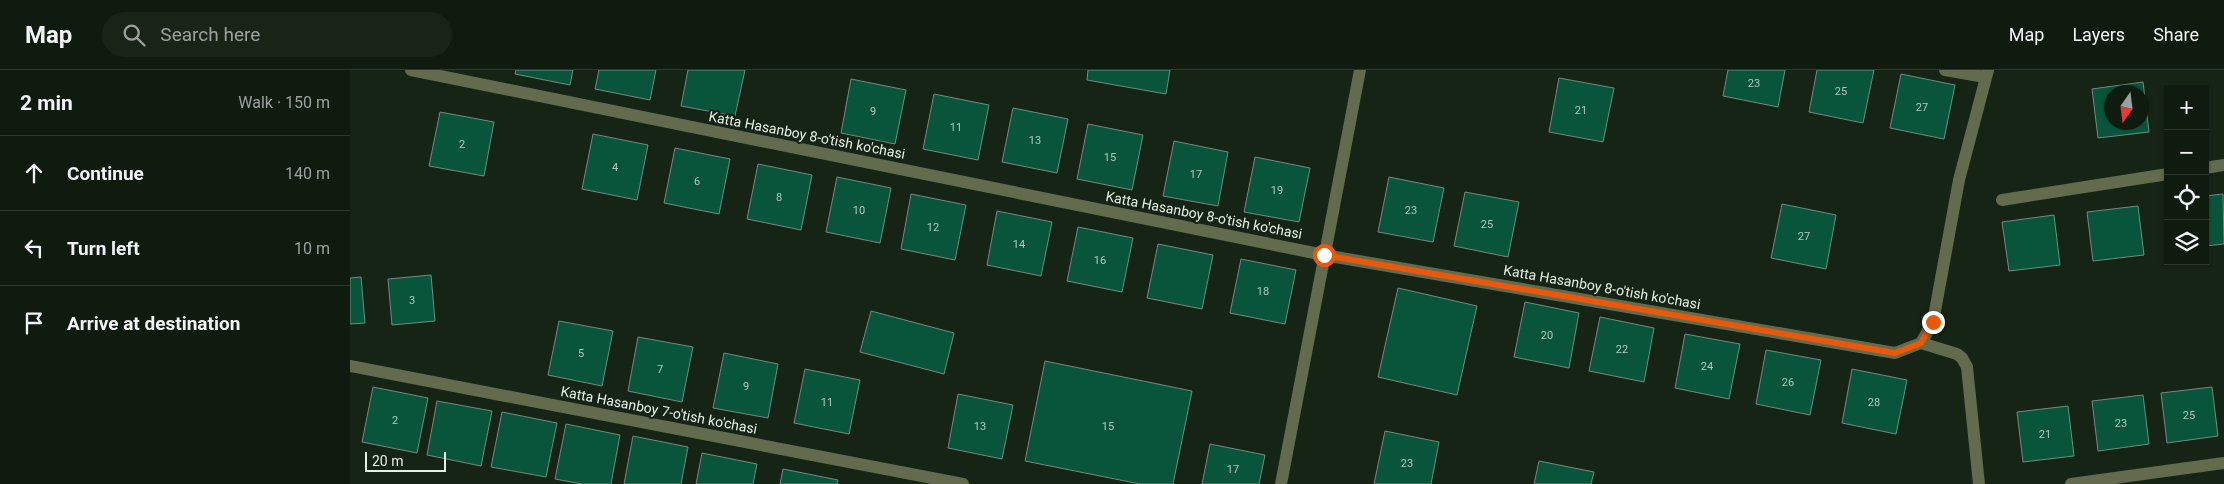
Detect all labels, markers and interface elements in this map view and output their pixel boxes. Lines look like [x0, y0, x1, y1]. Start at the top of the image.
search box [102, 12, 452, 57]
text: Map [25, 21, 72, 49]
icon: search [120, 21, 148, 49]
text: Search here [160, 23, 260, 46]
text: Map [2009, 24, 2044, 45]
text: Layers [2072, 24, 2125, 45]
text: Share [2153, 24, 2199, 45]
house number: 23 [1748, 77, 1760, 90]
house number: 25 [1835, 85, 1847, 98]
north arrow [2104, 85, 2149, 130]
map controls [2164, 85, 2209, 265]
button: + [2164, 85, 2209, 130]
text: 2 min [20, 91, 73, 115]
text: Walk · 150 m [238, 93, 330, 112]
house number: 27 [1916, 101, 1928, 114]
house number: 21 [1575, 104, 1587, 117]
house number: 9 [870, 105, 876, 118]
street label: Katta Hasanboy 8-o'tish ko'chasi [707, 108, 907, 162]
house number: 11 [950, 121, 962, 134]
button: − [2164, 130, 2209, 175]
house number: 13 [1029, 134, 1041, 147]
house number: 2 [459, 138, 465, 151]
house number: 15 [1104, 151, 1116, 164]
icon: ahead [20, 159, 48, 187]
house number: 4 [612, 161, 618, 174]
text: Continue [67, 162, 144, 185]
text: 140 m [285, 164, 330, 183]
house number: 17 [1190, 168, 1202, 181]
house number: 6 [694, 175, 700, 188]
button: locate [2164, 175, 2209, 220]
house number: 19 [1271, 184, 1283, 197]
street label: Katta Hasanboy 8-o'tish ko'chasi [1104, 188, 1304, 242]
house number: 8 [776, 191, 782, 204]
house number: 10 [853, 204, 865, 217]
house number: 23 [1405, 204, 1417, 217]
house number: 25 [1481, 218, 1493, 231]
button: layers [2164, 220, 2209, 265]
house number: 12 [927, 221, 939, 234]
house number: 27 [1798, 230, 1810, 243]
icon: left [20, 234, 48, 262]
text: Turn left [67, 237, 140, 260]
house number: 14 [1013, 238, 1025, 251]
text: 10 m [294, 239, 330, 258]
route start [1313, 244, 1336, 267]
house number: 16 [1094, 254, 1106, 267]
street label: Katta Hasanboy 8-o'tish ko'chasi [1502, 262, 1702, 312]
house number: 18 [1257, 285, 1269, 298]
house number: 3 [409, 294, 415, 307]
icon: arrive [20, 309, 48, 337]
route end [1922, 311, 1945, 334]
text: Arrive at destination [67, 312, 240, 335]
house number: 20 [1541, 329, 1553, 342]
house number: 22 [1616, 343, 1628, 356]
house number: 5 [578, 347, 584, 360]
house number: 24 [1701, 360, 1713, 373]
house number: 7 [657, 363, 663, 376]
house number: 26 [1782, 376, 1794, 389]
house number: 9 [743, 380, 749, 393]
street label: Katta Hasanboy 7-o'tish ko'chasi [559, 383, 759, 437]
house number: 11 [821, 396, 833, 409]
house number: 28 [1868, 396, 1880, 409]
house number: 25 [2183, 409, 2195, 422]
house number: 2 [392, 414, 398, 427]
house number: 23 [2115, 417, 2127, 430]
house number: 13 [974, 420, 986, 433]
house number: 15 [1102, 420, 1114, 433]
house number: 21 [2039, 428, 2051, 441]
scale bar [365, 449, 446, 472]
text: 20 m [372, 453, 404, 469]
house number: 23 [1401, 457, 1413, 470]
house number: 17 [1227, 463, 1239, 476]

